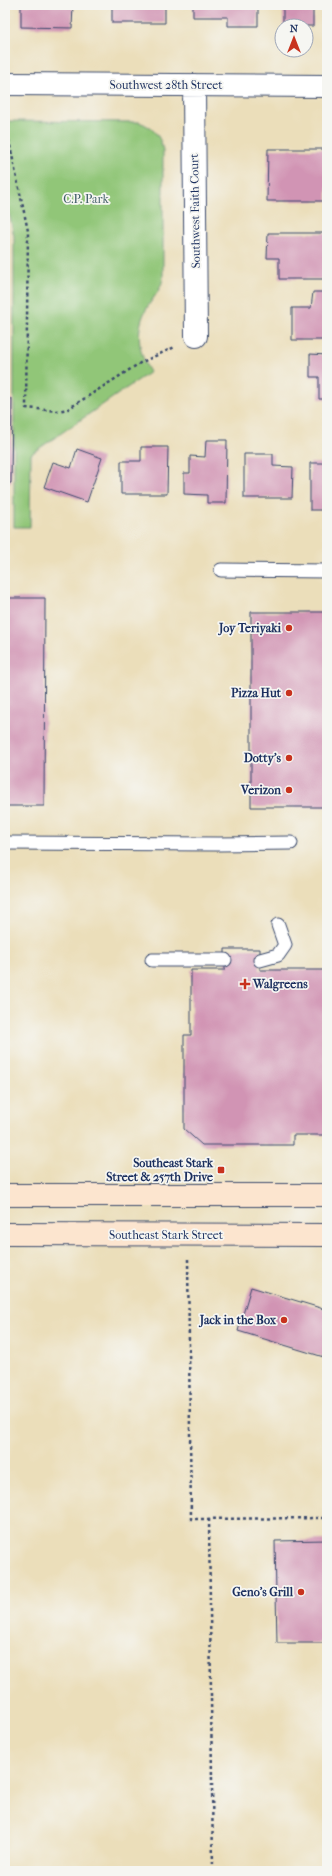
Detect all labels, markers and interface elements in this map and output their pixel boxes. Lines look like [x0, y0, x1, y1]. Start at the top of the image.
north arrow [274, 18, 314, 58]
text: N [290, 22, 299, 35]
street label: Southwest 28th Street [109, 78, 223, 92]
street label: Southwest Faith Court [187, 153, 203, 269]
park label: C.P. Park [63, 192, 110, 206]
place label: Joy Teriyaki [217, 621, 281, 636]
marker: Joy Teriyaki [284, 623, 294, 633]
place label: Pizza Hut [231, 686, 282, 700]
marker: Pizza Hut [284, 688, 294, 698]
place label: Dotty's [244, 751, 282, 766]
marker: Dotty's [284, 753, 294, 763]
place label: Verizon [240, 783, 282, 797]
marker: Verizon [284, 785, 294, 795]
place label: Walgreens [252, 977, 308, 992]
marker: Walgreens [240, 979, 250, 989]
place label: Southeast Stark Street & 257th Drive [106, 1156, 214, 1184]
marker: Southeast Stark Street & 257th Drive [216, 1165, 226, 1175]
street label: Southeast Stark Street [109, 1228, 224, 1242]
place label: Jack in the Box [198, 1313, 277, 1328]
marker: Jack in the Box [279, 1315, 289, 1325]
place label: Geno's Grill [232, 1585, 294, 1599]
marker: Geno's Grill [296, 1587, 306, 1597]

